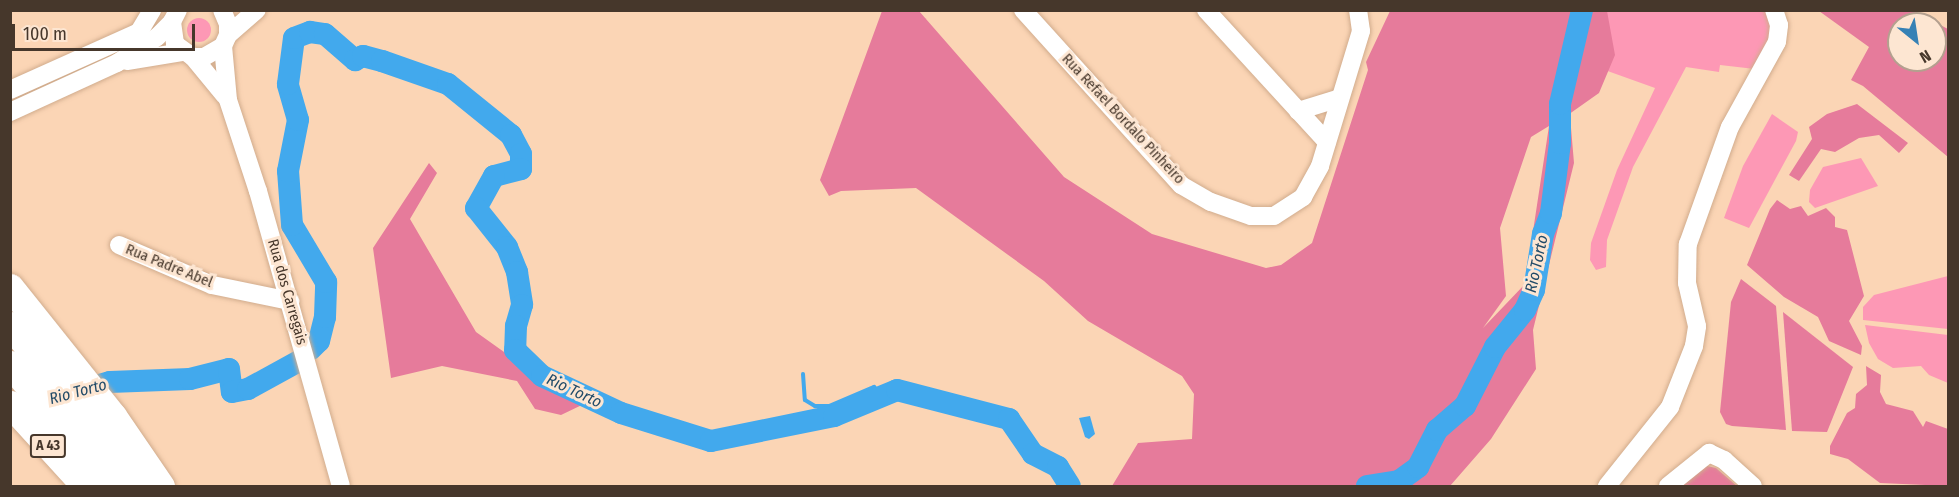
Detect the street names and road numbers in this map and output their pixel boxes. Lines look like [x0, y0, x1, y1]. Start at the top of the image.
street label: Rua Refael Bordalo Pinheiro [1058, 50, 1188, 188]
street label: Rua dos Carregais [263, 237, 311, 347]
street label: Rua Padre Abel [123, 240, 215, 292]
road number: A 43 [28, 435, 68, 457]

